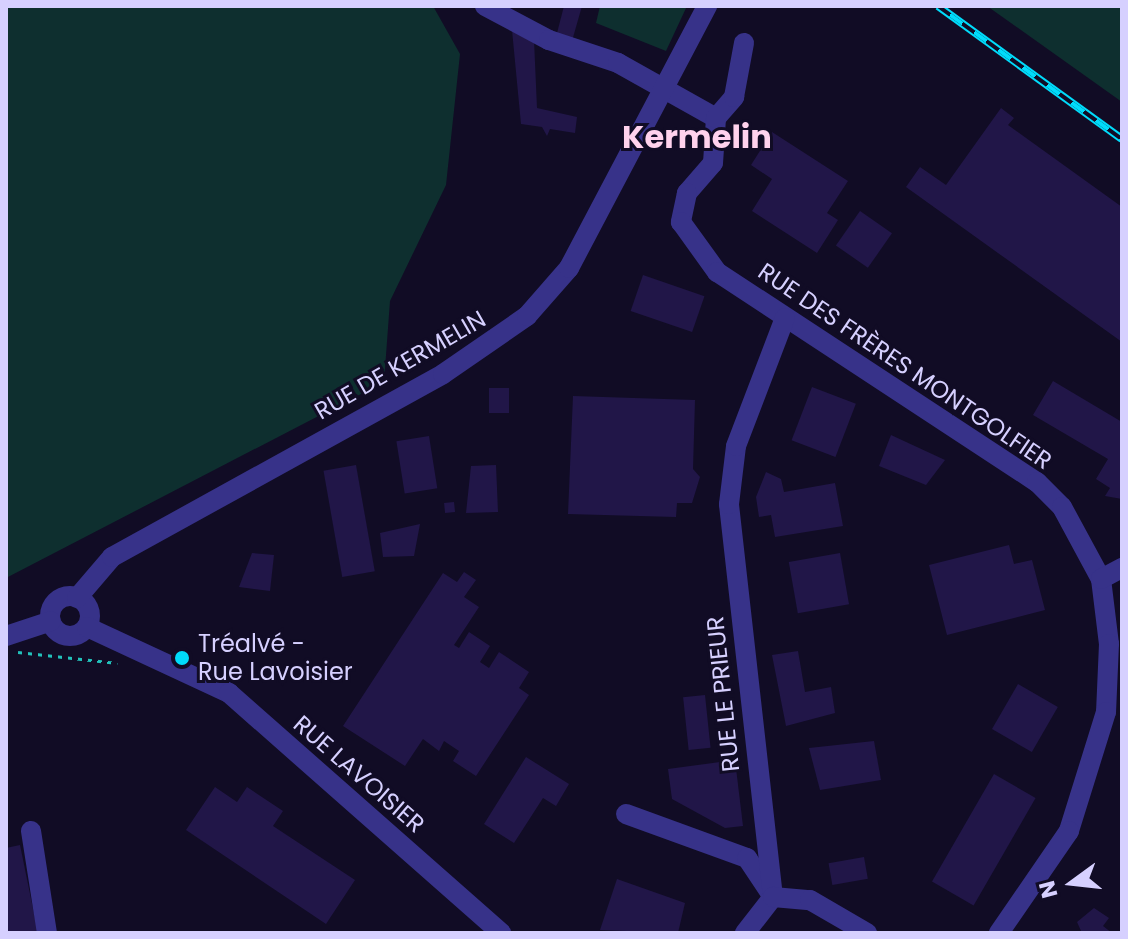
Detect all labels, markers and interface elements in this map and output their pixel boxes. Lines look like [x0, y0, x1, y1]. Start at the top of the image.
district label: Kermelin [622, 118, 772, 156]
street label: RUE DES FRÈRES MONTGOLFIER [753, 257, 1057, 475]
street label: RUE DE KERMELIN [309, 304, 491, 426]
street label: RUE LE PRIEUR [701, 615, 745, 773]
place label: Tréalvé - Rue Lavoisier [198, 630, 353, 686]
marker: Tréalvé - Rue Lavoisier [173, 649, 191, 667]
street label: RUE LAVOISIER [288, 709, 430, 839]
north arrow [1032, 843, 1112, 923]
text: N [1031, 877, 1065, 901]

